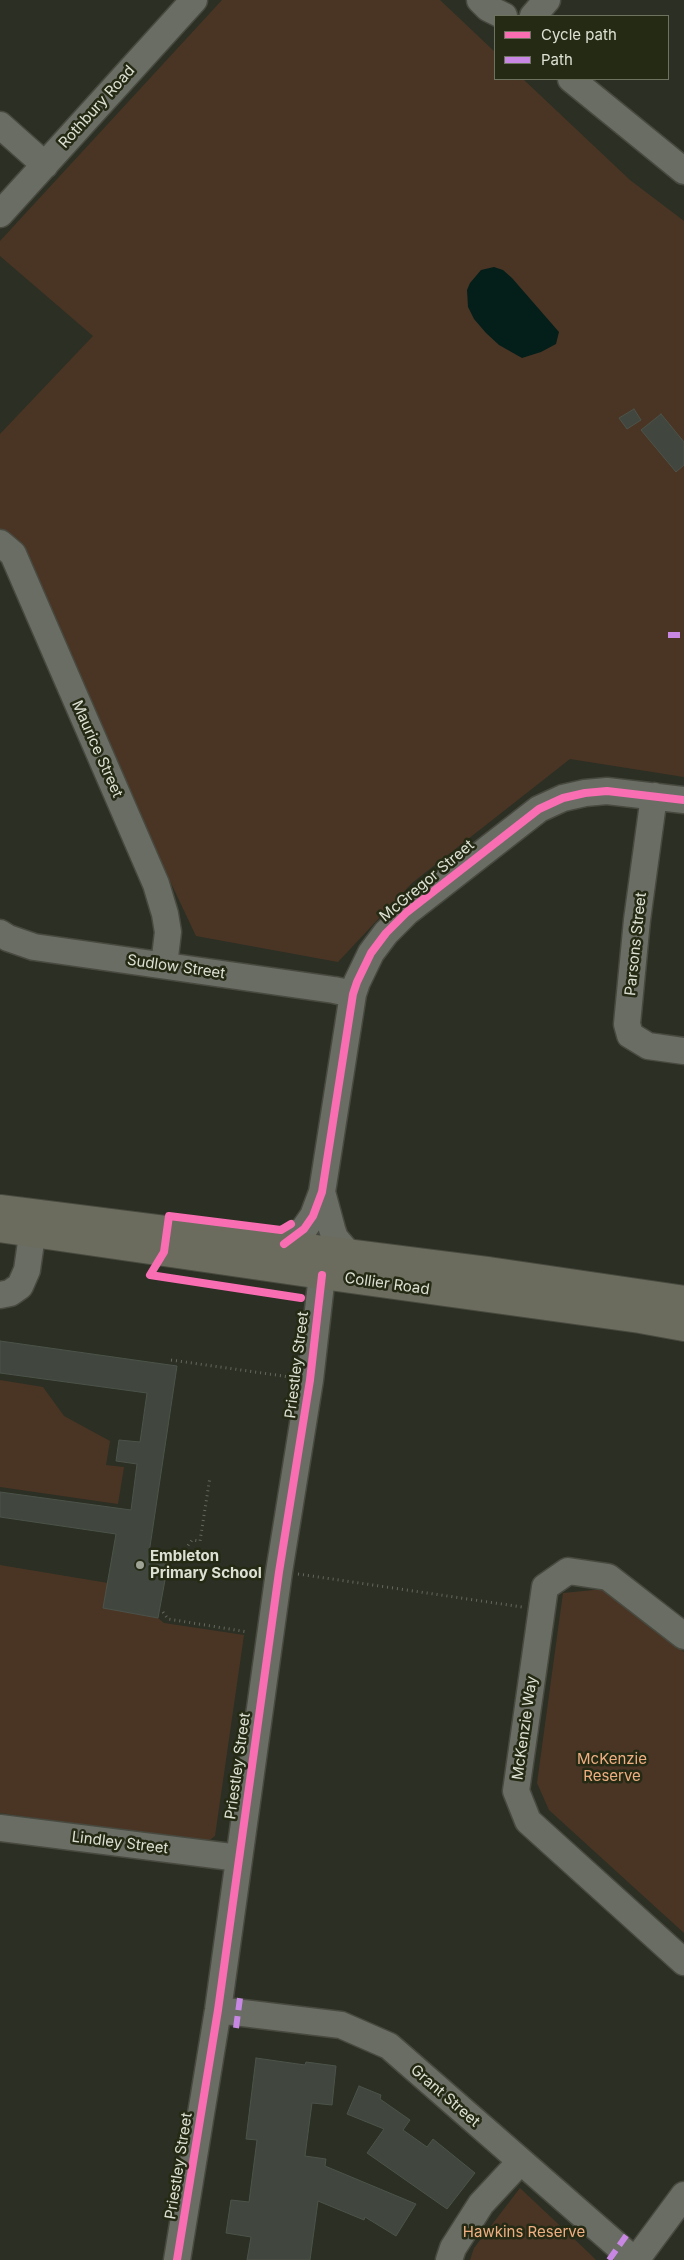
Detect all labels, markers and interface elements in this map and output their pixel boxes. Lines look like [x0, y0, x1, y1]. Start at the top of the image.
legend [494, 15, 669, 80]
text: Cycle path [541, 25, 617, 44]
text: Path [541, 50, 573, 69]
street label: Rothbury Road [55, 62, 139, 152]
street label: Maurice Street [68, 698, 126, 800]
street label: McGregor Street [376, 836, 478, 926]
street label: Parsons Street [622, 891, 650, 997]
street label: Sudlow Street [126, 951, 226, 983]
street label: Collier Road [343, 1269, 431, 1299]
street label: Priestley Street [282, 1310, 312, 1420]
place label: Embleton Primary School [150, 1547, 262, 1582]
marker: Embleton Primary School [134, 1559, 146, 1571]
street label: McKenzie Way [509, 1675, 541, 1781]
street label: Priestley Street [222, 1711, 254, 1821]
park label: McKenzie Reserve [577, 1750, 647, 1785]
street label: Lindley Street [71, 1828, 169, 1858]
street label: Grant Street [407, 2061, 483, 2131]
street label: Priestley Street [162, 2111, 196, 2221]
park label: Hawkins Reserve [463, 2223, 585, 2241]

